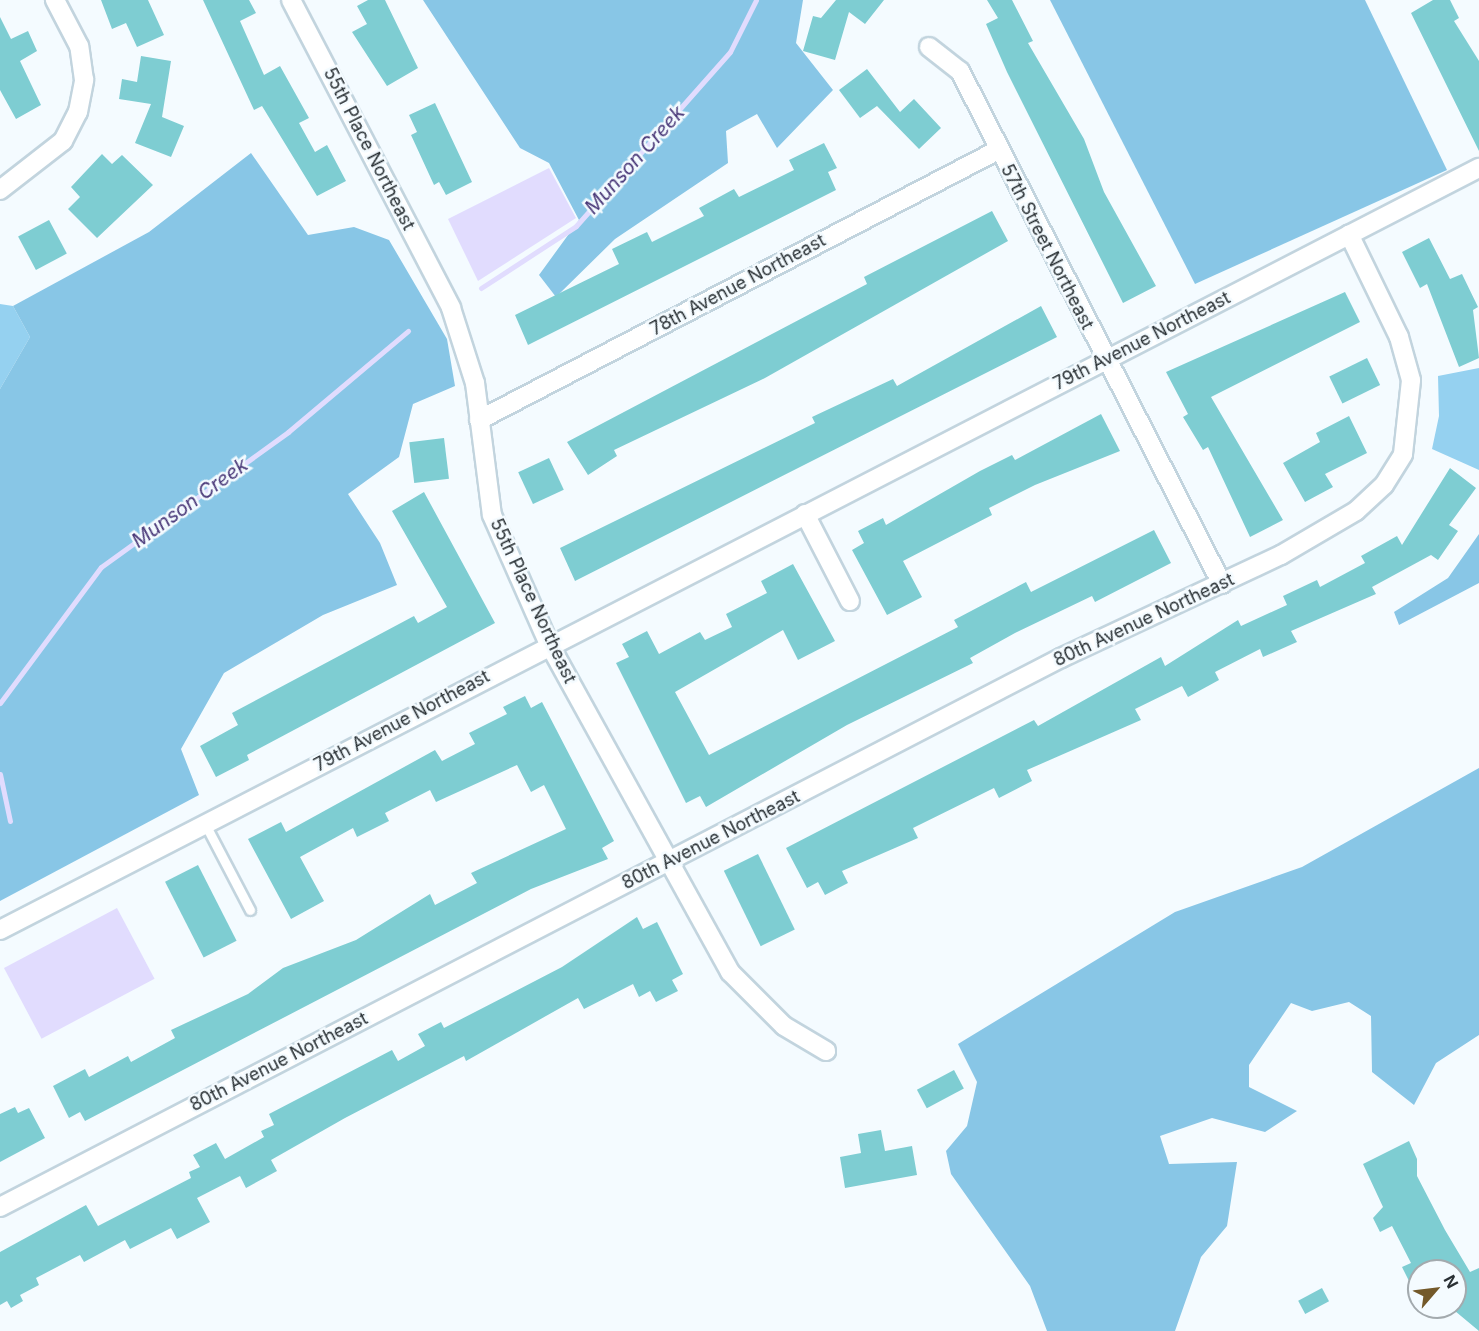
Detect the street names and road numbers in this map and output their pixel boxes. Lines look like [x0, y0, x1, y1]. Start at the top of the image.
street label: 55th Place Northeast [319, 64, 419, 234]
street label: 57th Street Northeast [996, 161, 1098, 333]
street label: 78th Avenue Northeast [647, 230, 829, 340]
street label: 79th Avenue Northeast [1050, 287, 1234, 395]
street label: 55th Place Northeast [485, 515, 581, 687]
street label: 80th Avenue Northeast [1050, 569, 1238, 671]
street label: 79th Avenue Northeast [311, 666, 493, 776]
street label: 80th Avenue Northeast [618, 786, 804, 894]
street label: 80th Avenue Northeast [186, 1008, 372, 1116]

